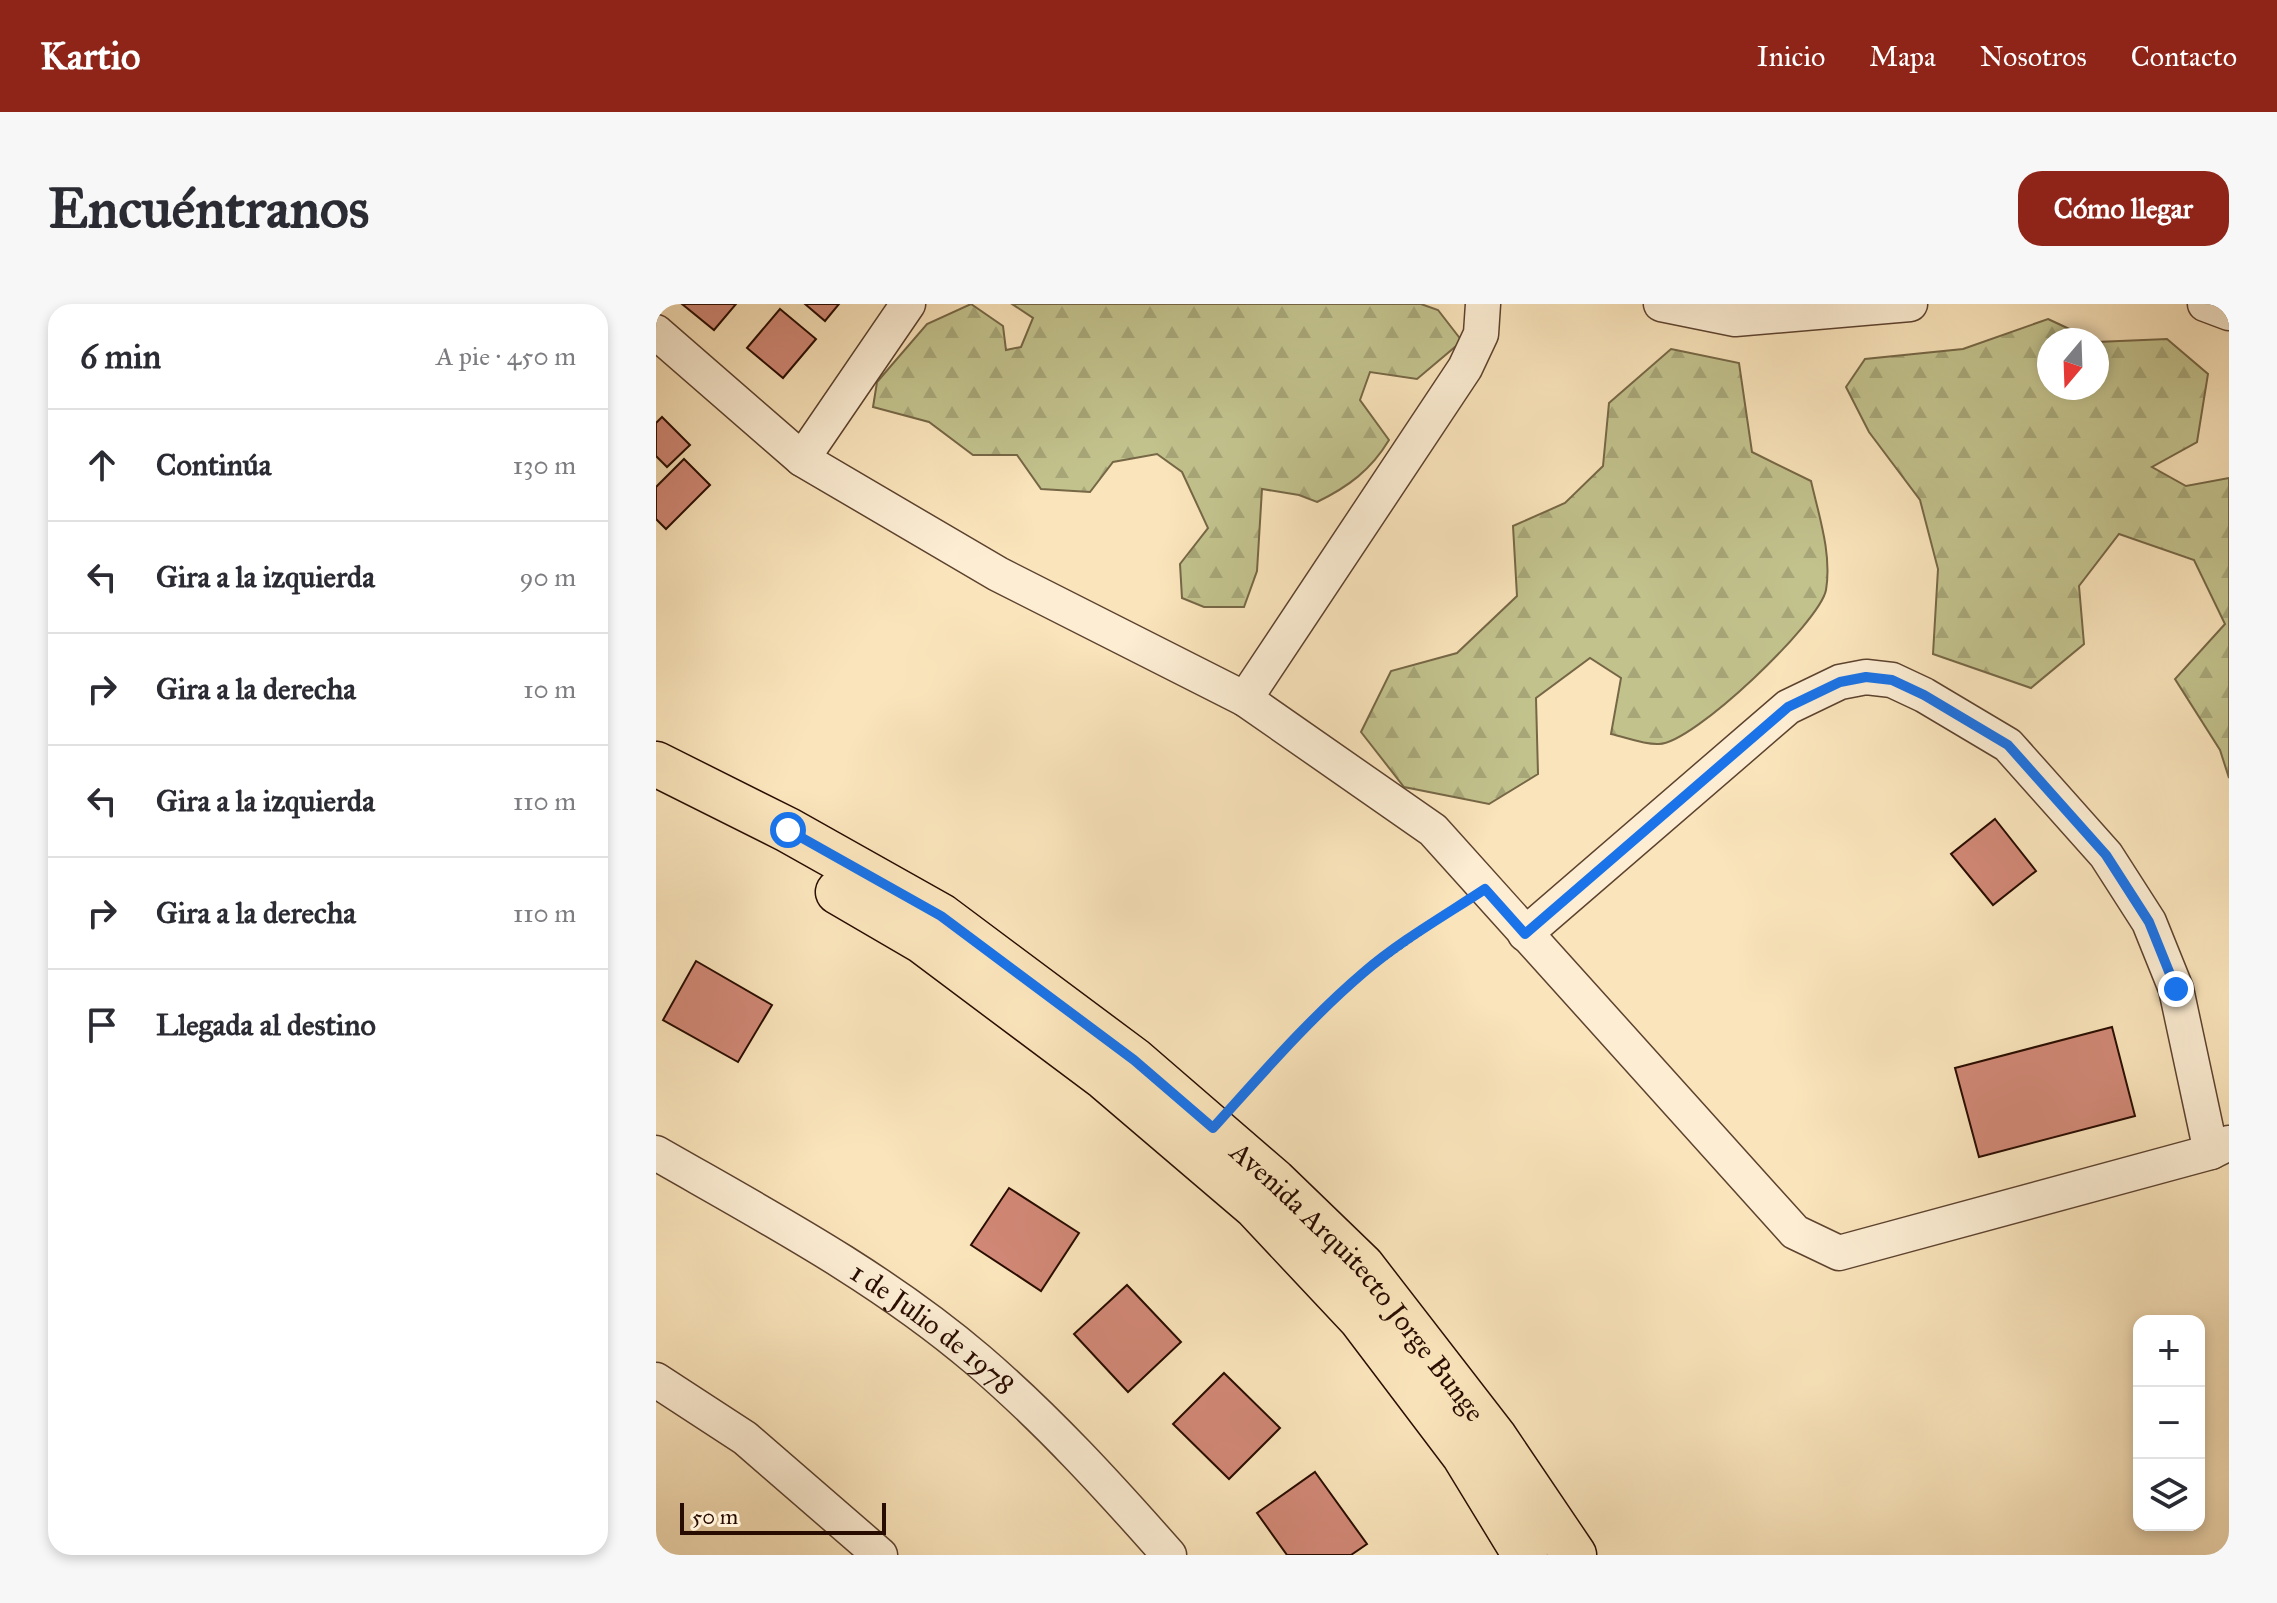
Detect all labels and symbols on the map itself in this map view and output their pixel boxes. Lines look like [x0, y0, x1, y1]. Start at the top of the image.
north arrow [2037, 328, 2109, 400]
route start [770, 812, 806, 848]
route end [2158, 971, 2194, 1007]
street label: Avenida Arquitecto Jorge Bunge [1222, 1134, 1493, 1429]
street label: 1 de Julio de 1978 [844, 1255, 1022, 1402]
scale bar [680, 1499, 886, 1535]

